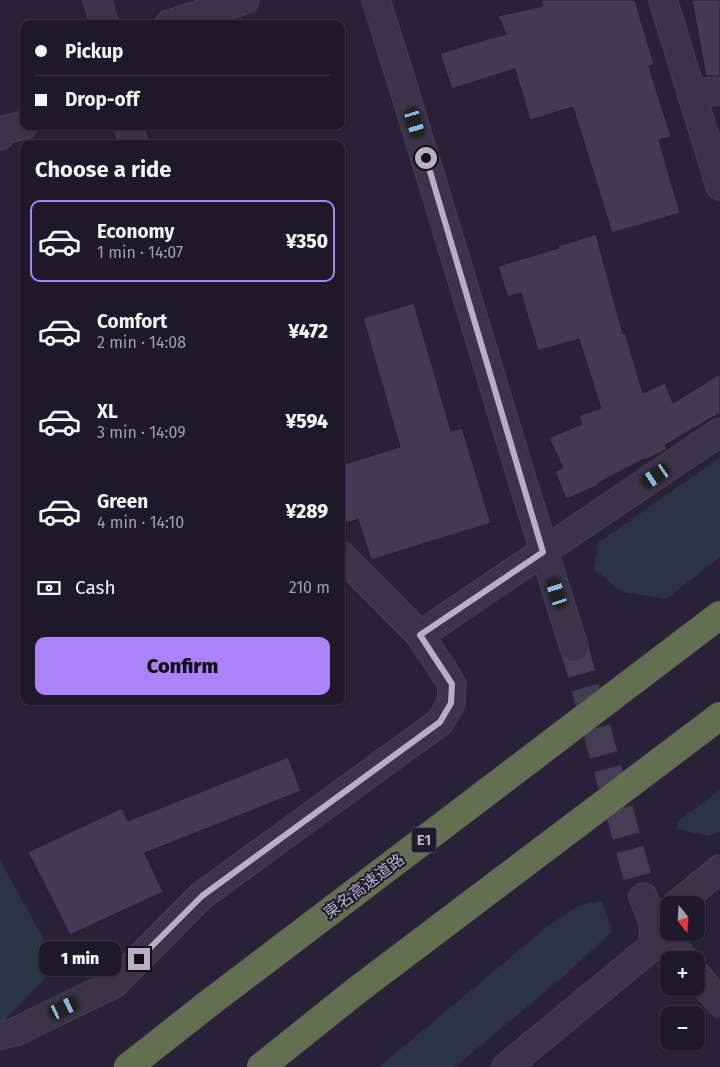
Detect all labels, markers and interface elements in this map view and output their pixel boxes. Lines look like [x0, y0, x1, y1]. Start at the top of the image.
text: Pickup [65, 40, 123, 63]
text: Drop-off [65, 88, 139, 111]
car [403, 106, 426, 140]
route start [415, 147, 437, 169]
text: Choose a ride [35, 156, 171, 183]
icon: car [37, 219, 82, 264]
text: Economy [97, 220, 174, 243]
text: ¥350 [286, 230, 328, 253]
text: 1 min · 14:07 [97, 243, 183, 262]
icon: car [37, 309, 82, 354]
text: Comfort [97, 310, 167, 333]
text: ¥472 [288, 320, 328, 343]
text: 2 min · 14:08 [97, 333, 186, 352]
icon: car [37, 399, 82, 444]
text: XL [97, 400, 118, 423]
text: ¥594 [286, 410, 328, 433]
text: 3 min · 14:09 [97, 423, 186, 442]
car [639, 461, 672, 491]
icon: car [37, 489, 82, 534]
text: Green [97, 490, 148, 513]
text: ¥289 [286, 500, 328, 523]
text: 4 min · 14:10 [97, 513, 184, 532]
icon: cash [35, 574, 63, 602]
text: Cash [75, 576, 116, 599]
car [545, 576, 568, 610]
text: 210 m [289, 578, 330, 597]
button: Confirm [35, 637, 330, 695]
road number: E1 [412, 828, 436, 852]
street label: 東名高速道路 [320, 850, 408, 922]
north arrow [660, 896, 705, 941]
map controls [660, 896, 705, 1051]
callout: 1 min [39, 942, 122, 976]
route end [128, 948, 150, 970]
text: 1 min [61, 949, 99, 968]
button: + [660, 951, 705, 996]
car [47, 995, 80, 1021]
button: − [660, 1006, 705, 1051]

